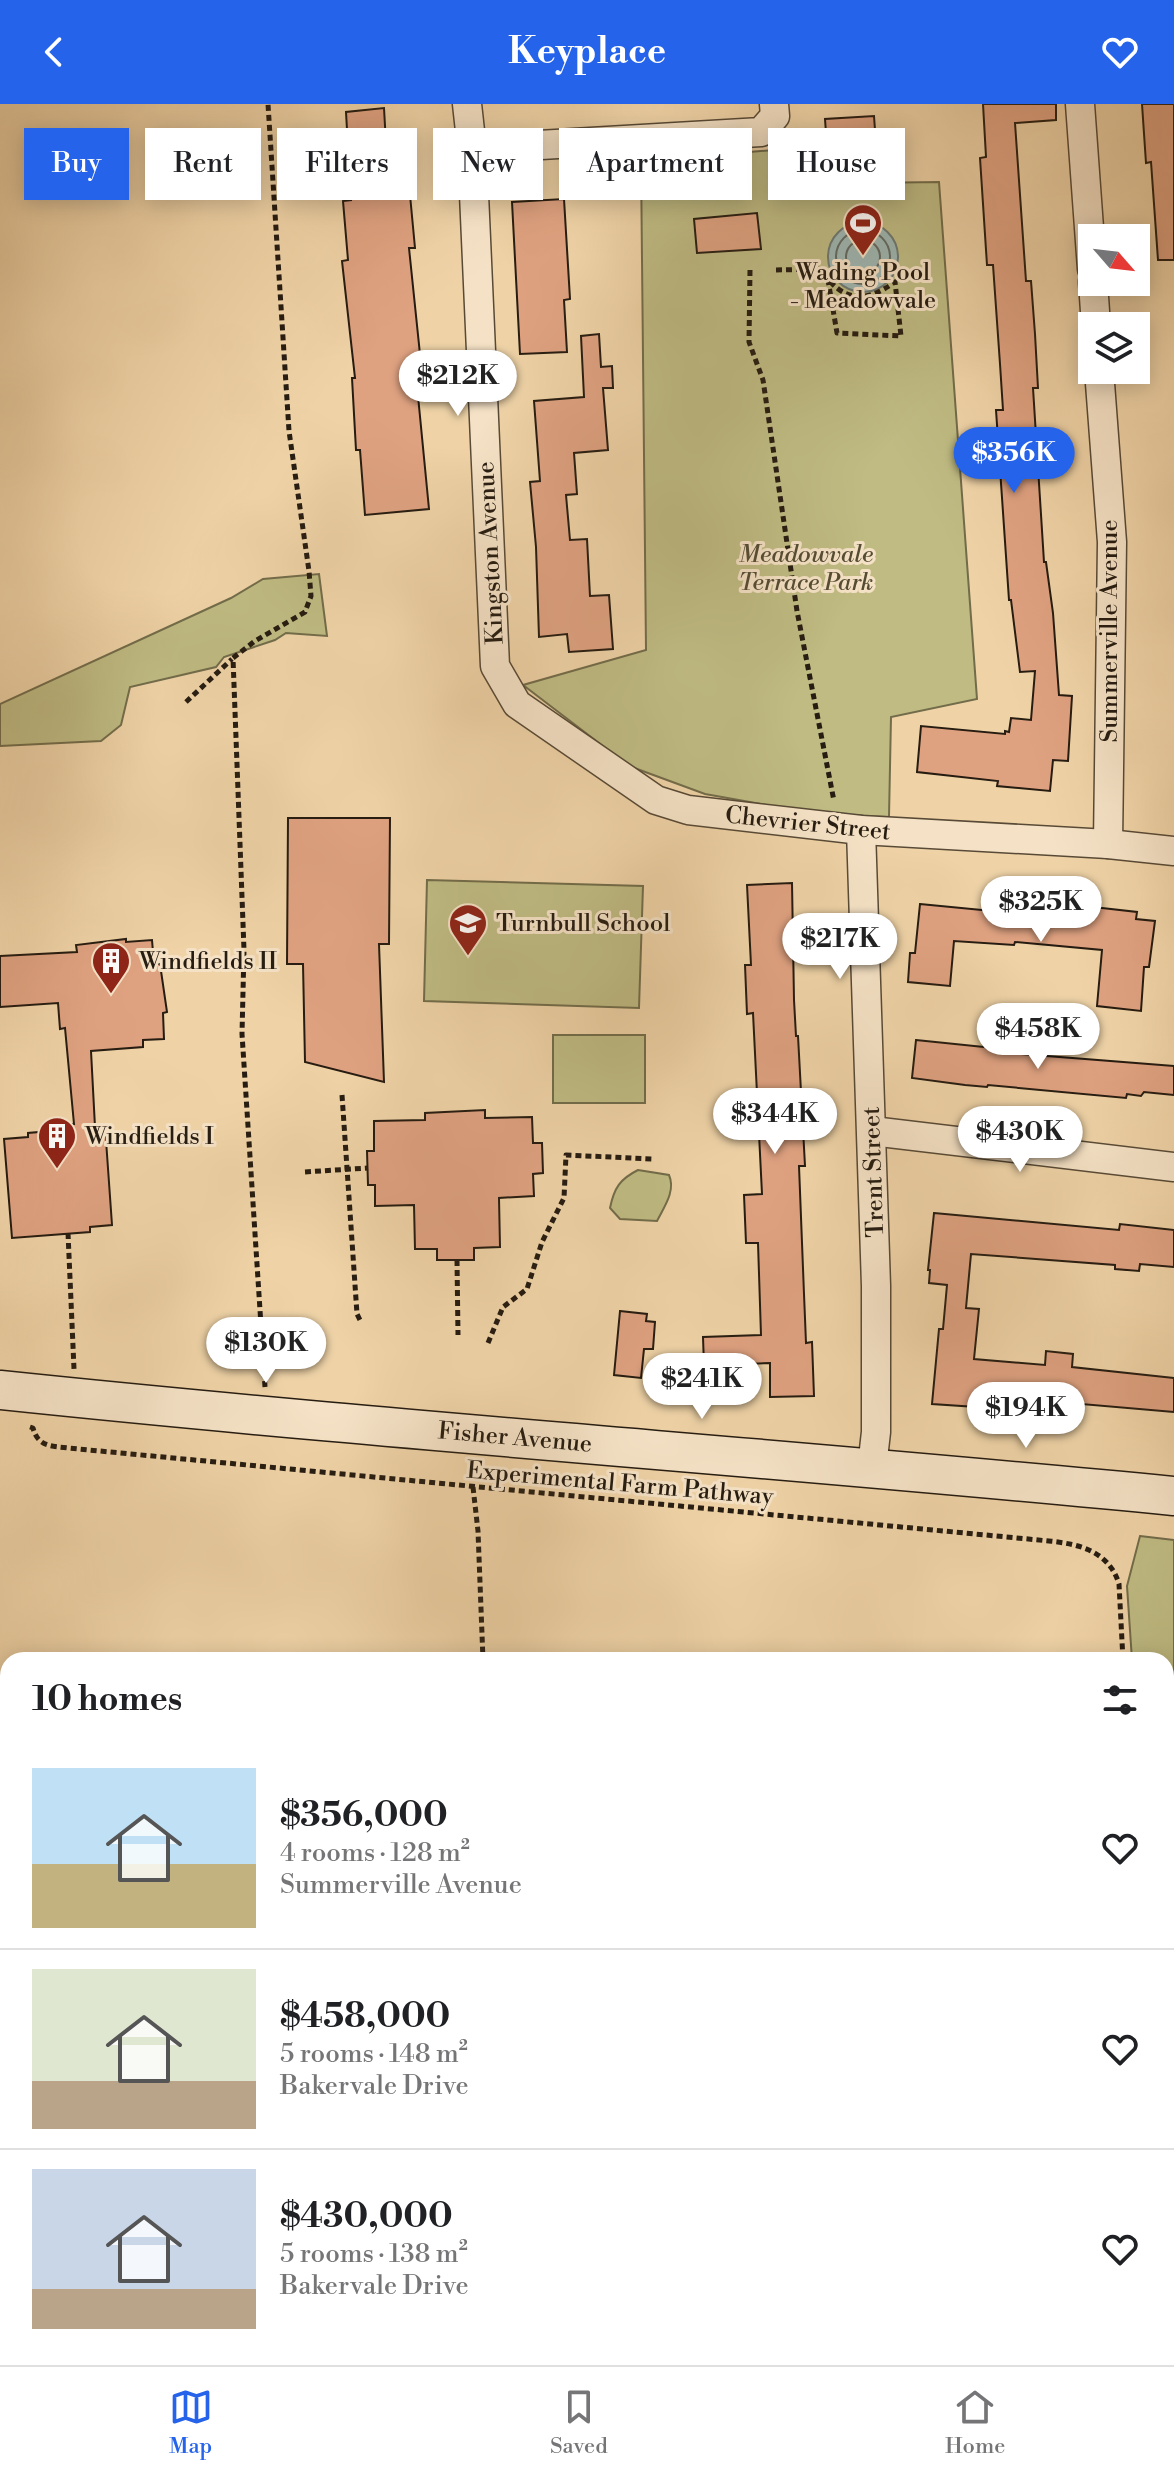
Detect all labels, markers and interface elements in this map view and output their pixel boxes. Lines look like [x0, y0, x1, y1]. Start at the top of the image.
icon: back [32, 30, 76, 74]
text: Keyplace [508, 30, 666, 75]
icon: heart [1098, 30, 1142, 74]
chip: Buy [24, 128, 129, 200]
chip: Rent [145, 128, 261, 200]
chip: Filters [277, 128, 417, 200]
chip: New [433, 128, 543, 200]
chip: Apartment [559, 128, 752, 200]
chip: House [768, 128, 905, 200]
sports icon: Wading Pool - Meadowvale [842, 202, 884, 257]
north arrow [1078, 224, 1150, 296]
map controls [1078, 224, 1150, 384]
place label: Wading Pool - Meadowvale [790, 258, 936, 316]
button: layers [1078, 312, 1150, 384]
pin: $212K [402, 350, 514, 418]
text: $212K [417, 360, 499, 392]
pin: $356K [958, 427, 1070, 495]
text: $356K [972, 437, 1056, 469]
street label: Kingston Avenue [471, 461, 511, 645]
street label: Summerville Avenue [1095, 519, 1125, 743]
park label: Meadowvale Terrace Park [739, 540, 873, 598]
street label: Chevrier Street [724, 800, 893, 848]
pin: $325K [985, 876, 1097, 944]
text: $325K [999, 886, 1083, 918]
school or university icon: Turnbull School [447, 902, 489, 957]
place label: Turnbull School [496, 909, 670, 939]
pin: $217K [784, 913, 896, 981]
text: $217K [800, 923, 880, 955]
building icon: Windfields II [90, 940, 132, 995]
place label: Windfields II [138, 947, 277, 977]
pin: $458K [982, 1003, 1094, 1071]
text: $458K [995, 1013, 1081, 1045]
pin: $344K [719, 1088, 831, 1156]
text: $344K [731, 1098, 819, 1130]
street label: Trent Street [857, 1105, 891, 1238]
pin: $430K [964, 1106, 1076, 1174]
building icon: Windfields I [36, 1115, 78, 1170]
text: $430K [976, 1116, 1064, 1148]
place label: Windfields I [84, 1122, 214, 1152]
pin: $130K [210, 1317, 322, 1385]
text: $130K [224, 1327, 308, 1359]
pin: $241K [646, 1353, 758, 1421]
text: $241K [661, 1363, 743, 1395]
pin: $194K [970, 1382, 1082, 1450]
text: $194K [985, 1392, 1067, 1424]
street label: Fisher Avenue [437, 1416, 593, 1460]
street label: Experimental Farm Pathway [465, 1456, 775, 1512]
icon: filters [1098, 1678, 1142, 1722]
text: 10 homes [32, 1679, 182, 1721]
text: $356,000 [280, 1795, 448, 1837]
icon: home [96, 1800, 192, 1896]
icon: heart [1098, 1826, 1142, 1870]
text: 4 rooms · 128 m² [280, 1837, 470, 1869]
text: Summerville Avenue [280, 1869, 522, 1901]
text: $458,000 [280, 1996, 450, 2038]
icon: home [96, 2001, 192, 2097]
icon: heart [1098, 2027, 1142, 2071]
text: 5 rooms · 148 m² [280, 2038, 468, 2070]
text: Bakervale Drive [280, 2070, 469, 2102]
text: $430,000 [280, 2196, 453, 2238]
icon: home [96, 2201, 192, 2297]
icon: heart [1098, 2227, 1142, 2271]
text: 5 rooms · 138 m² [280, 2238, 468, 2270]
text: Bakervale Drive [280, 2270, 469, 2302]
tab: Map [169, 2385, 213, 2460]
tab: Saved [550, 2385, 608, 2460]
tab: Home [945, 2385, 1005, 2460]

